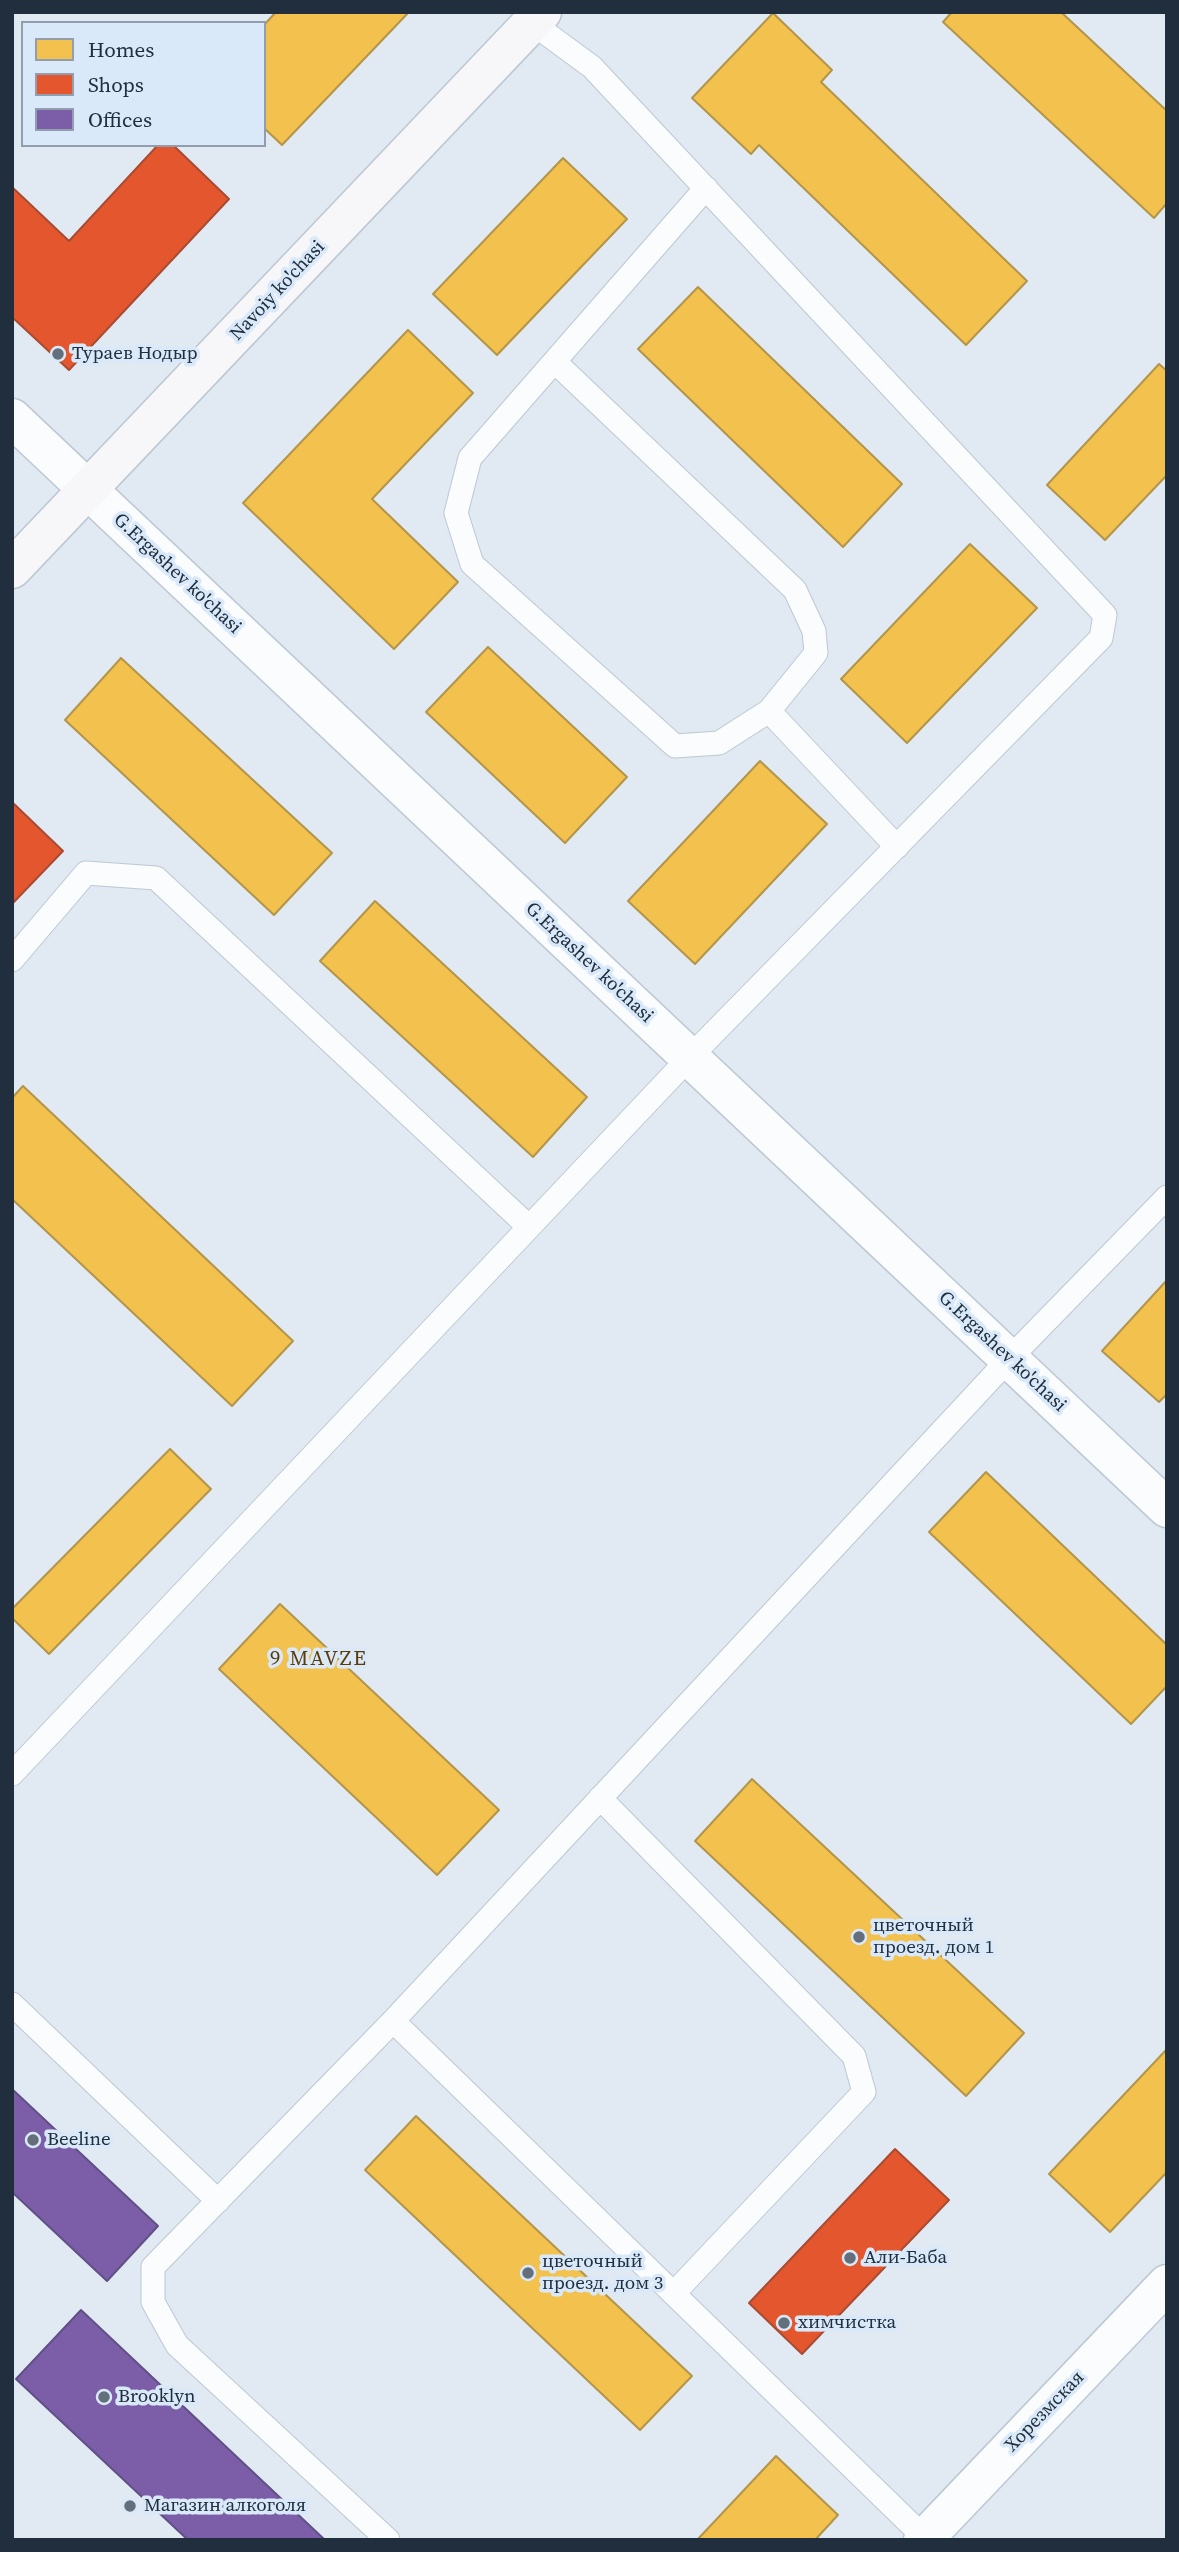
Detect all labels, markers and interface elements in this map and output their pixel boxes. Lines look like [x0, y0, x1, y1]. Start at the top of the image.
legend [21, 21, 266, 147]
text: Homes [88, 35, 154, 64]
text: Shops [88, 70, 144, 99]
text: Offices [88, 105, 152, 134]
street label: Navoiy ko'chasi [226, 236, 330, 346]
place label: Тураев Нодыр [72, 343, 198, 365]
marker: Тураев Нодыр [50, 346, 66, 362]
street label: G.Ergashev ko'chasi [108, 509, 246, 639]
street label: G.Ergashev ko'chasi [520, 898, 658, 1028]
street label: G.Ergashev ko'chasi [933, 1287, 1071, 1417]
district label: 9 MAVZE [271, 1647, 367, 1673]
place label: цветочный проезд. дом 1 [873, 1915, 994, 1959]
marker: цветочный проезд. дом 1 [851, 1929, 867, 1945]
place label: Beeline [47, 2129, 111, 2151]
marker: Beeline [25, 2132, 41, 2148]
place label: Али-Баба [864, 2247, 947, 2269]
marker: Али-Баба [842, 2250, 858, 2266]
place label: цветочный проезд. дом 3 [542, 2251, 663, 2295]
marker: цветочный проезд. дом 3 [520, 2265, 536, 2281]
place label: химчистка [798, 2312, 896, 2334]
marker: химчистка [776, 2315, 792, 2331]
street label: Хорезмская [1001, 2367, 1089, 2457]
place label: Brooklyn [118, 2386, 196, 2408]
marker: Brooklyn [96, 2389, 112, 2405]
place label: Магазин алкоголя [144, 2495, 306, 2517]
marker: Магазин алкоголя [122, 2498, 138, 2514]

